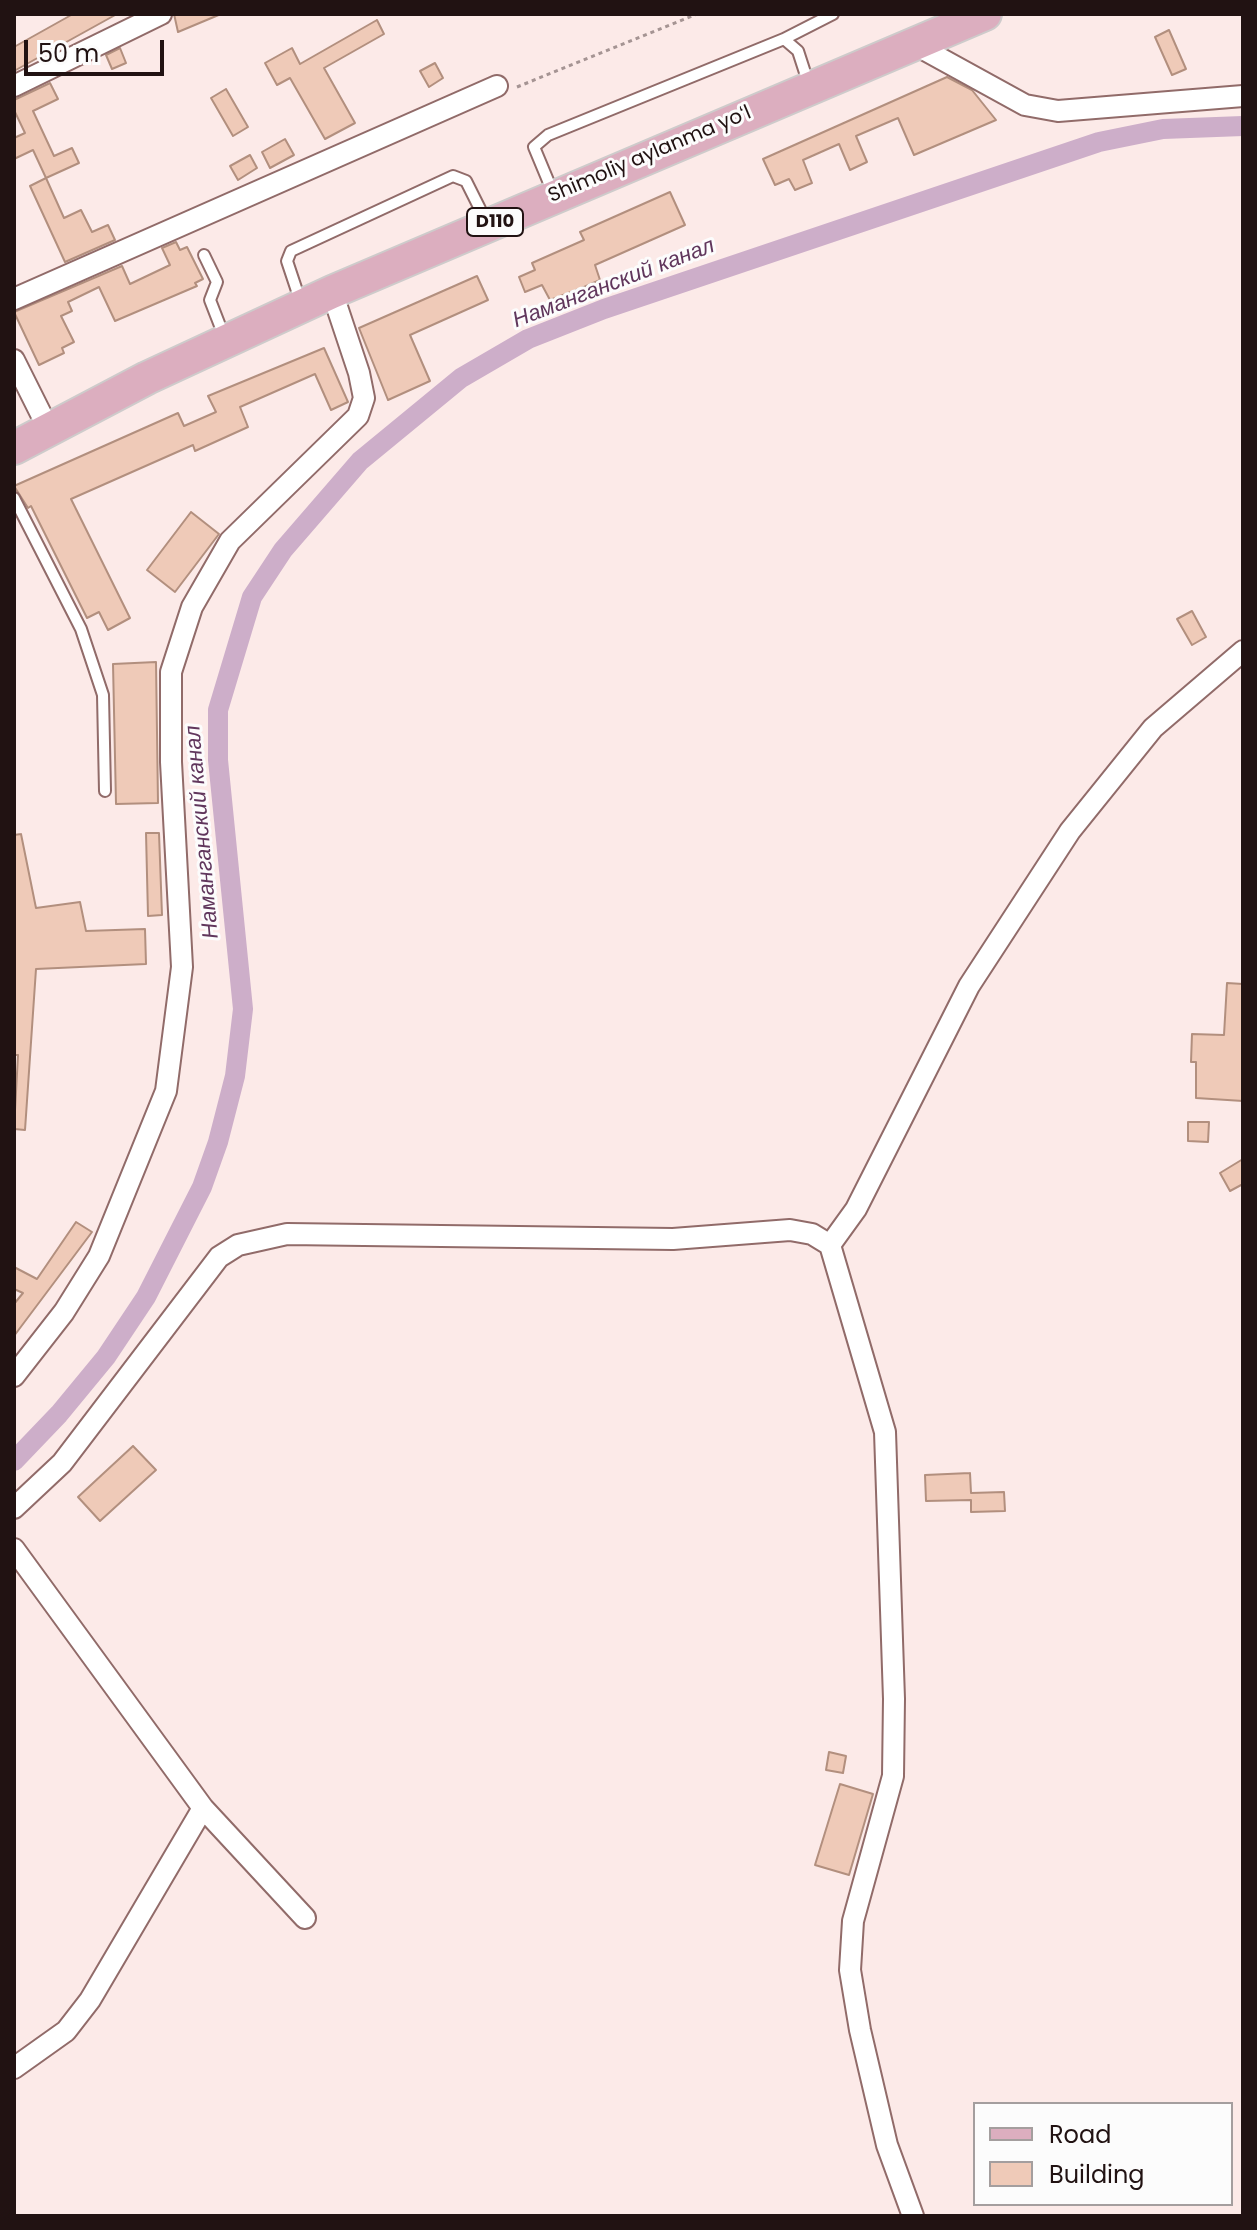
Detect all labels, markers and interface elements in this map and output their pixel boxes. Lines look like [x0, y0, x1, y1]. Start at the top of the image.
scale bar [28, 24, 168, 74]
text: 50 m [38, 37, 99, 70]
street label: Shimoliy aylanma yoʻl [545, 101, 755, 209]
road number: D110 [467, 208, 523, 236]
water label: Наманганский канал [509, 233, 719, 335]
water label: Наманганский канал [181, 724, 225, 940]
legend [973, 2102, 1233, 2206]
text: Road [1049, 2118, 1111, 2151]
text: Building [1049, 2158, 1145, 2191]

